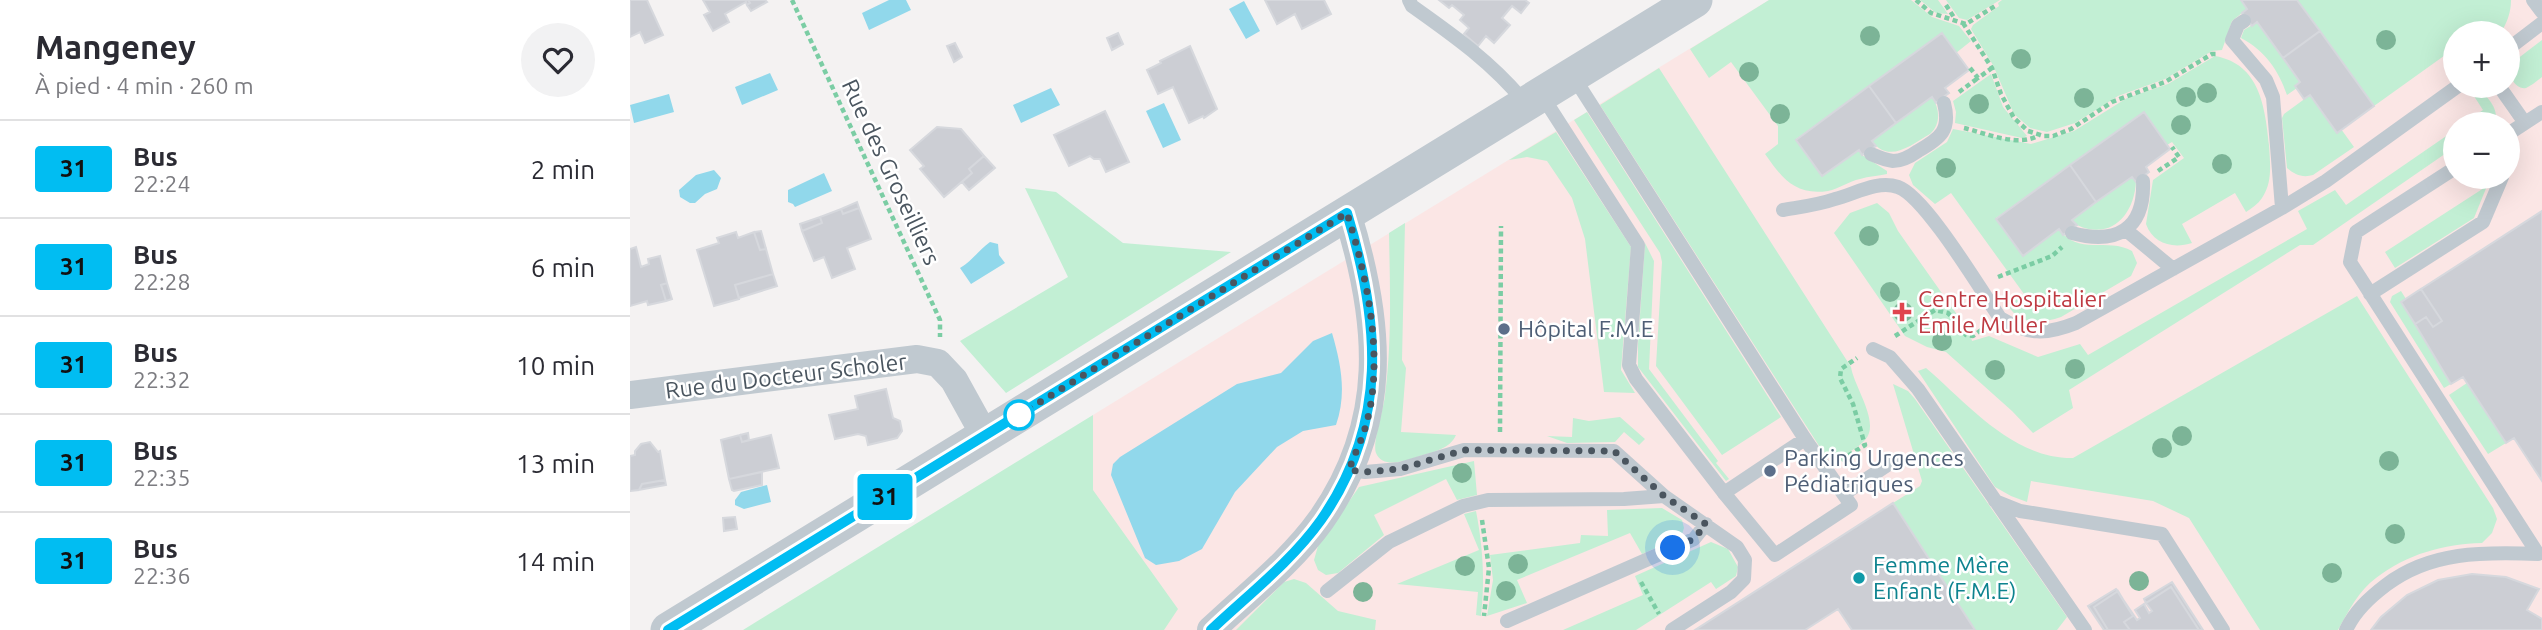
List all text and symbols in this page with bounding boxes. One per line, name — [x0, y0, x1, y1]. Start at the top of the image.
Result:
map controls — [2443, 21, 2520, 189]
button: + — [2443, 21, 2520, 98]
button: heart — [521, 23, 595, 97]
text: Mangeney — [35, 28, 196, 65]
text: À pied · 4 min · 260 m — [35, 73, 254, 98]
street label: Rue des Groseilliers — [838, 75, 945, 268]
button: − — [2443, 112, 2520, 189]
text: Bus — [133, 142, 178, 171]
text: 31 — [60, 155, 87, 182]
text: 2 min — [531, 155, 595, 184]
text: 22:24 — [133, 171, 191, 196]
text: Bus — [133, 240, 178, 269]
text: 31 — [60, 253, 87, 280]
text: 6 min — [531, 253, 595, 282]
text: 22:28 — [133, 269, 191, 294]
place label: Centre Hospitalier Émile Muller — [1918, 286, 2106, 337]
marker: Centre Hospitalier Émile Muller — [1892, 302, 1912, 322]
place label: Hôpital F.M.E — [1518, 316, 1654, 341]
marker: Hôpital F.M.E — [1496, 321, 1512, 337]
text: Bus — [133, 338, 178, 367]
street label: Rue du Docteur Scholer — [664, 348, 908, 403]
text: 31 — [60, 351, 87, 378]
text: 10 min — [516, 351, 595, 380]
text: 22:32 — [133, 367, 191, 392]
unlabelled marker — [1004, 400, 1034, 430]
text: Bus — [133, 436, 178, 465]
place label: Parking Urgences Pédiatriques — [1784, 445, 1964, 496]
text: 31 — [60, 449, 87, 476]
text: 13 min — [516, 449, 595, 478]
marker: Parking Urgences Pédiatriques — [1762, 463, 1778, 479]
text: 22:35 — [133, 465, 191, 490]
line badge: 31 — [854, 474, 916, 520]
text: 31 — [871, 483, 899, 510]
your location — [1655, 530, 1690, 565]
text: Bus — [133, 534, 178, 563]
text: 31 — [60, 547, 87, 574]
text: 14 min — [516, 547, 595, 576]
place label: Femme Mère Enfant (F.M.E) — [1873, 552, 2017, 604]
text: 22:36 — [133, 563, 191, 588]
marker: Femme Mère Enfant (F.M.E) — [1851, 570, 1867, 586]

